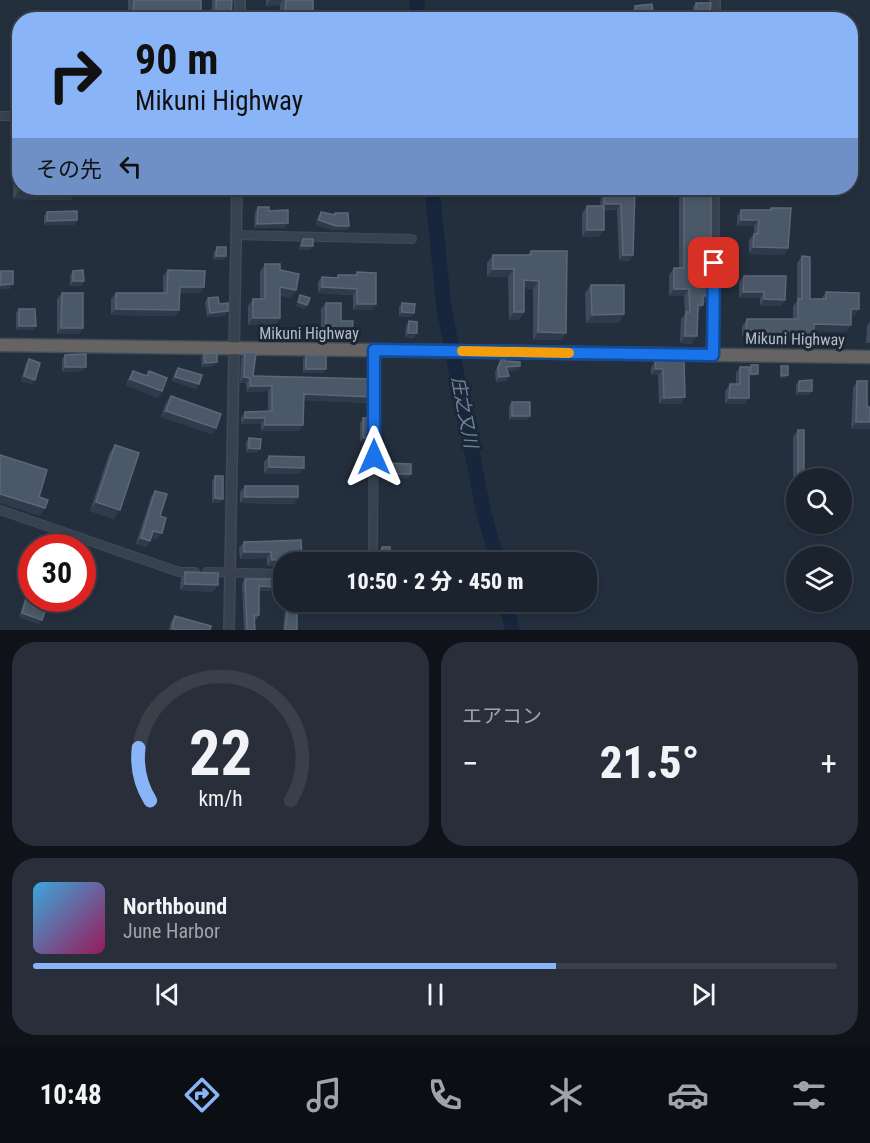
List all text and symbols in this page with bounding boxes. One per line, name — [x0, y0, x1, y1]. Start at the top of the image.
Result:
text: 90 m — [135, 35, 218, 84]
icon: right — [36, 36, 114, 114]
text: Mikuni Highway — [135, 85, 303, 117]
icon: left — [114, 150, 147, 183]
text: その先 — [36, 157, 102, 182]
pin — [688, 237, 739, 288]
icon: arrive — [697, 246, 730, 279]
street label: Mikuni Highway — [259, 324, 359, 343]
street label: Mikuni Highway — [745, 329, 845, 349]
water label: 庄之又川 — [448, 375, 483, 451]
position arrow — [342, 425, 406, 489]
map controls — [786, 468, 852, 612]
button: search — [786, 468, 852, 534]
speed limit sign: 30 — [18, 534, 96, 612]
button: layers — [786, 546, 852, 612]
text: 10:50 · 2 分 · 450 m — [346, 569, 524, 594]
text: エアコン — [462, 704, 542, 728]
text: 22 — [189, 717, 252, 790]
text: 21.5° — [600, 736, 699, 789]
text: − — [462, 744, 479, 783]
text: + — [821, 744, 837, 783]
text: km/h — [198, 786, 243, 811]
text: Northbound — [123, 894, 227, 919]
text: June Harbor — [123, 919, 220, 943]
icon: previous — [151, 978, 184, 1011]
icon: pause — [419, 978, 452, 1011]
icon: next — [687, 978, 720, 1011]
icon: directions — [181, 1074, 223, 1116]
icon: music — [303, 1074, 345, 1116]
icon: phone — [424, 1074, 466, 1116]
icon: climate — [545, 1074, 587, 1116]
icon: car — [667, 1074, 709, 1116]
icon: filters — [788, 1074, 830, 1116]
text: 10:48 — [40, 1079, 102, 1111]

